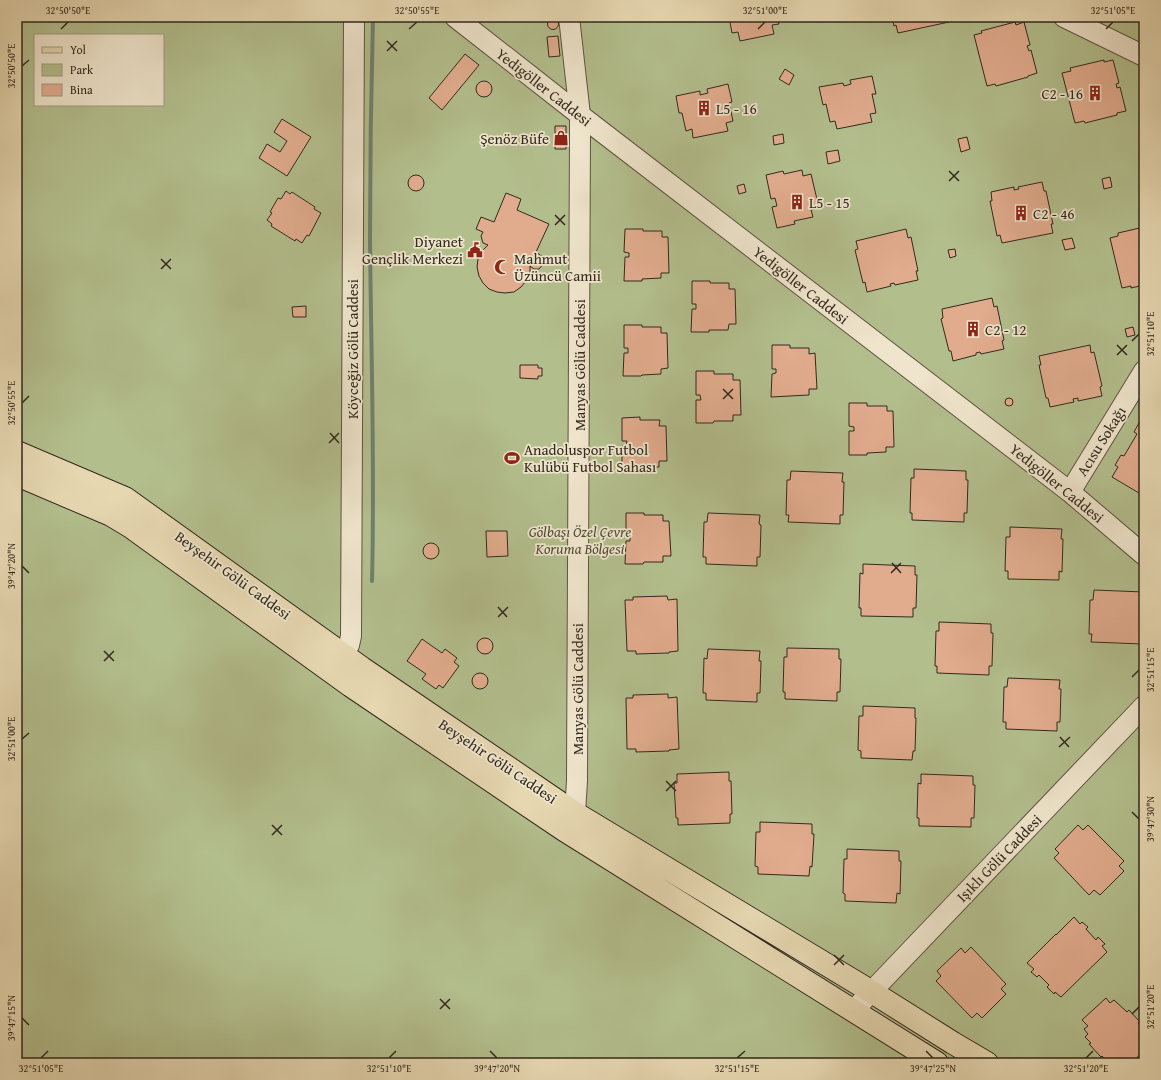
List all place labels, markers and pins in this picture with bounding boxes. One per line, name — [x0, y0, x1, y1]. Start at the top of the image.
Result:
place label: C2 - 16 — [1041, 83, 1083, 104]
building icon: C2 - 16 — [1086, 84, 1104, 102]
place label: L5 - 16 — [716, 98, 757, 119]
building icon: L5 - 16 — [695, 99, 713, 117]
place label: Şenöz Büfe — [480, 128, 549, 149]
shop icon: Şenöz Büfe — [552, 129, 570, 147]
place label: L5 - 15 — [809, 192, 850, 213]
building icon: L5 - 15 — [788, 193, 806, 211]
place label: C2 - 46 — [1033, 203, 1075, 224]
building icon: C2 - 46 — [1012, 204, 1030, 222]
place label: Diyanet Gençlik Merkezi — [362, 231, 464, 269]
public building icon: Diyanet Gençlik Merkezi — [466, 241, 484, 259]
place label: Mahmut Üzüncü Camii — [514, 248, 601, 286]
mosque icon: Mahmut Üzüncü Camii — [493, 258, 511, 276]
place label: C2 - 12 — [985, 319, 1027, 340]
building icon: C2 - 12 — [964, 320, 982, 338]
place label: Anadoluspor Futbol Kulübü Futbol Sahası — [524, 439, 656, 477]
sports icon: Anadoluspor Futbol Kulübü Futbol Sahası — [503, 449, 521, 467]

